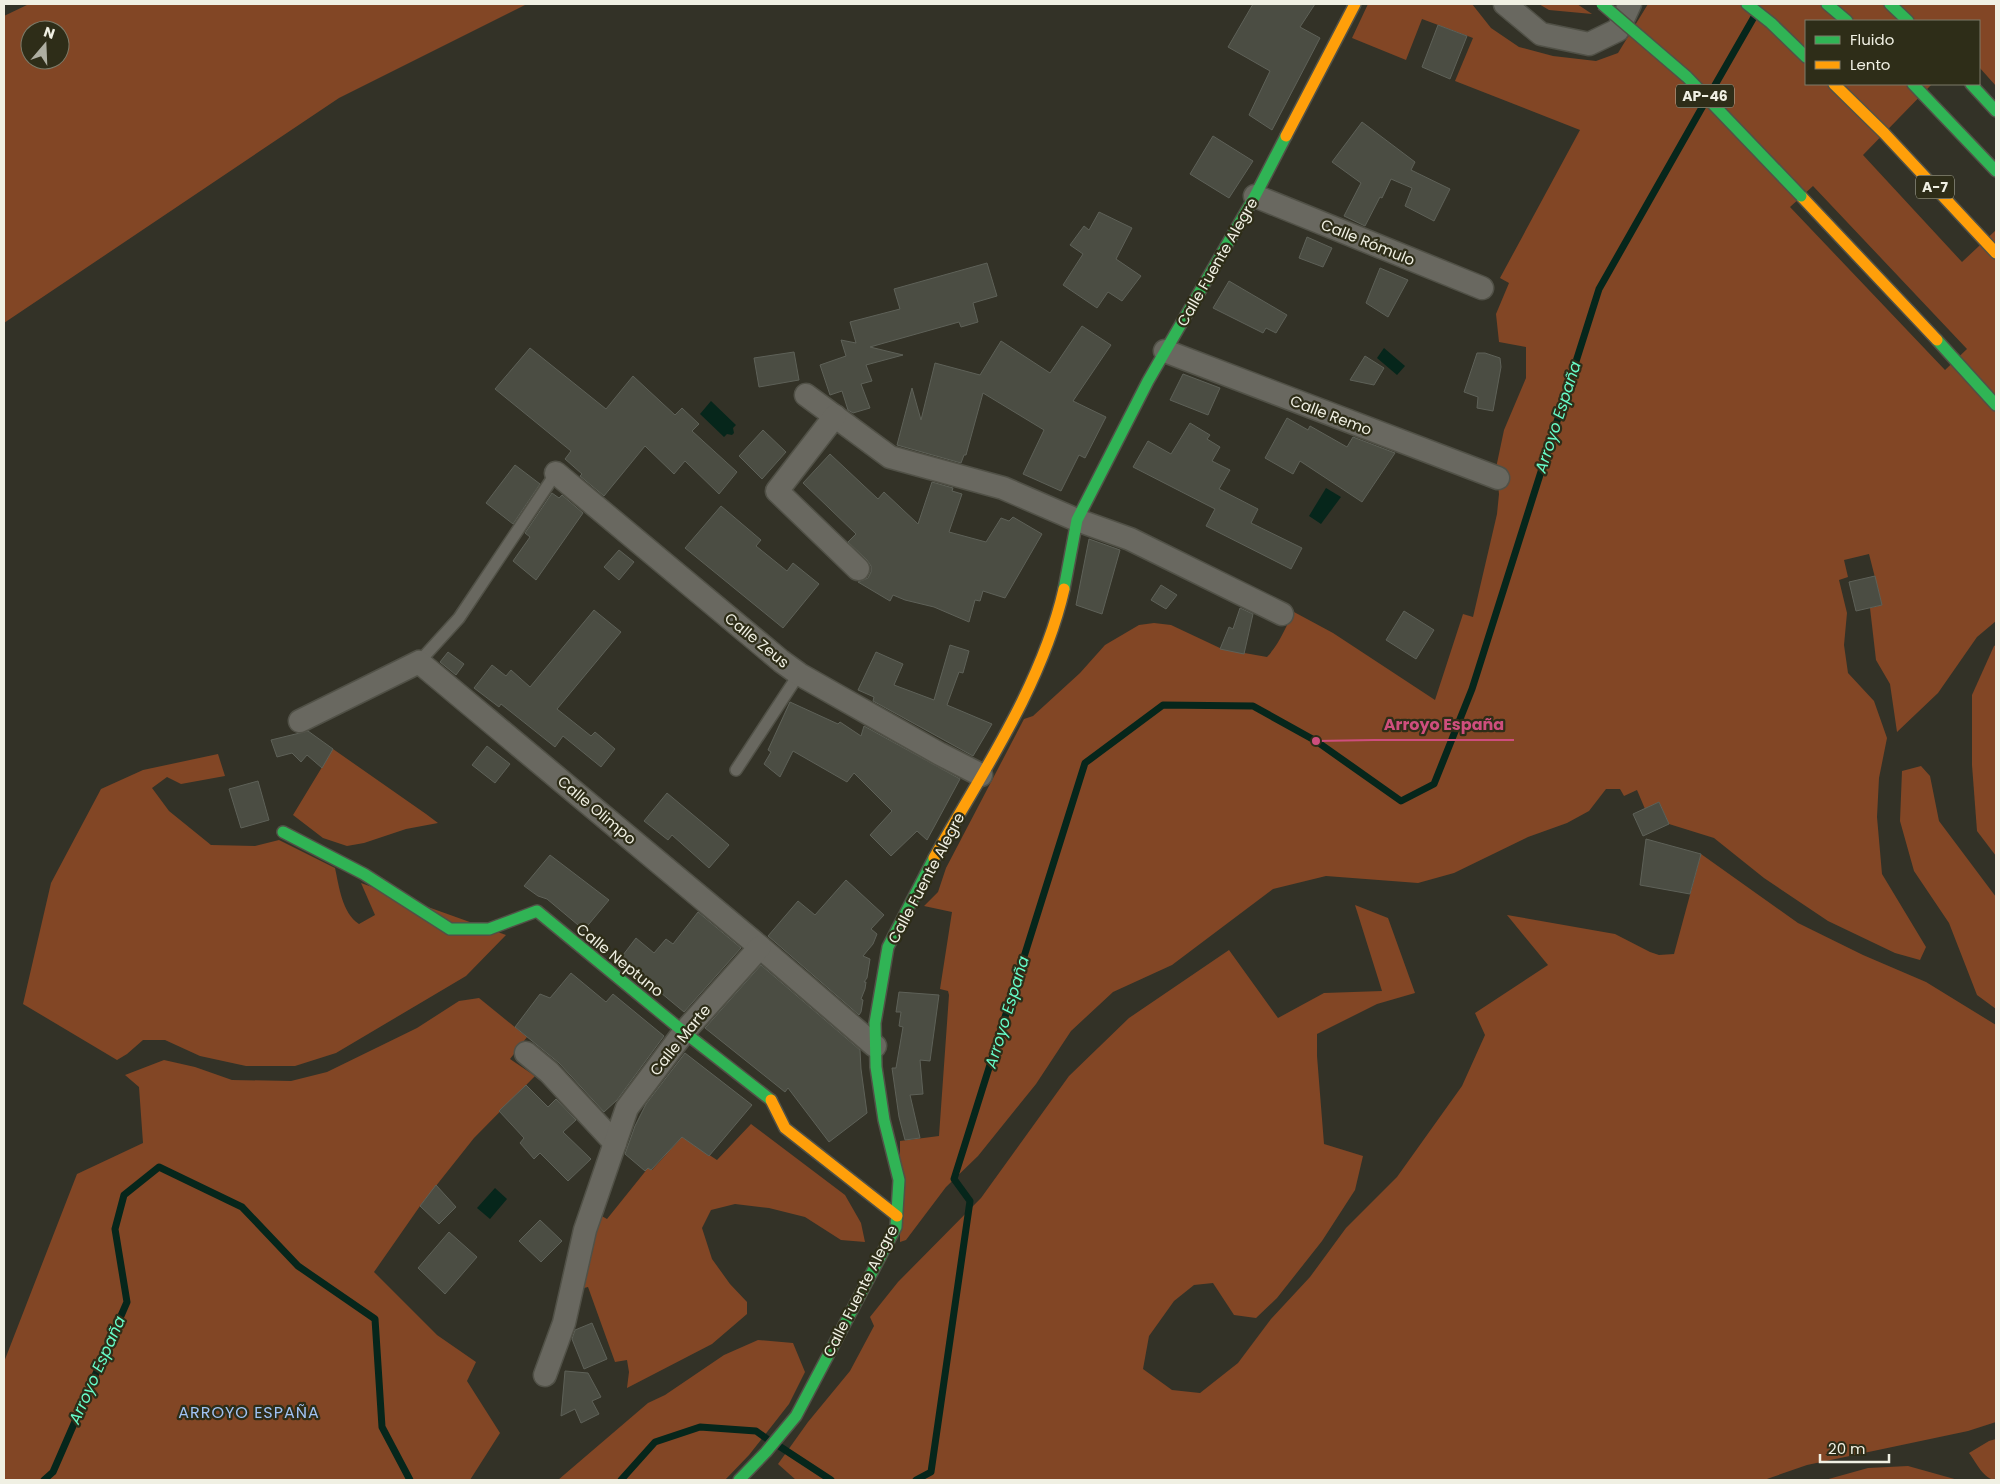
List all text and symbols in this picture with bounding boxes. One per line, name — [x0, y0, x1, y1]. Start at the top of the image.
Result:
north arrow — [20, 20, 70, 70]
legend — [1805, 20, 1980, 85]
text: N — [41, 22, 57, 44]
text: Fluido — [1850, 29, 1894, 50]
text: Lento — [1850, 54, 1890, 75]
road number: AP-46 — [1676, 84, 1734, 108]
road number: A-7 — [1916, 176, 1954, 198]
street label: Calle Fuente Alegre — [1172, 194, 1262, 330]
street label: Calle Rómulo — [1318, 214, 1418, 270]
water label: Arroyo España — [1529, 358, 1587, 477]
street label: Calle Remo — [1287, 390, 1375, 440]
street label: Calle Zeus — [720, 608, 794, 673]
callout: Arroyo España — [1374, 709, 1514, 740]
text: Arroyo España — [1384, 713, 1504, 736]
street label: Calle Olimpo — [553, 771, 641, 849]
street label: Calle Fuente Alegre — [883, 809, 969, 947]
street label: Calle Neptuno — [572, 918, 668, 1002]
water label: Arroyo España — [979, 953, 1035, 1072]
street label: Calle Marte — [645, 1000, 715, 1080]
street label: Calle Fuente Alegre — [818, 1221, 902, 1361]
water label: Arroyo España — [62, 1312, 131, 1429]
district label: ARROYO ESPAÑA — [178, 1401, 320, 1424]
scale bar — [1820, 1432, 1889, 1464]
text: 20 m — [1828, 1438, 1866, 1459]

